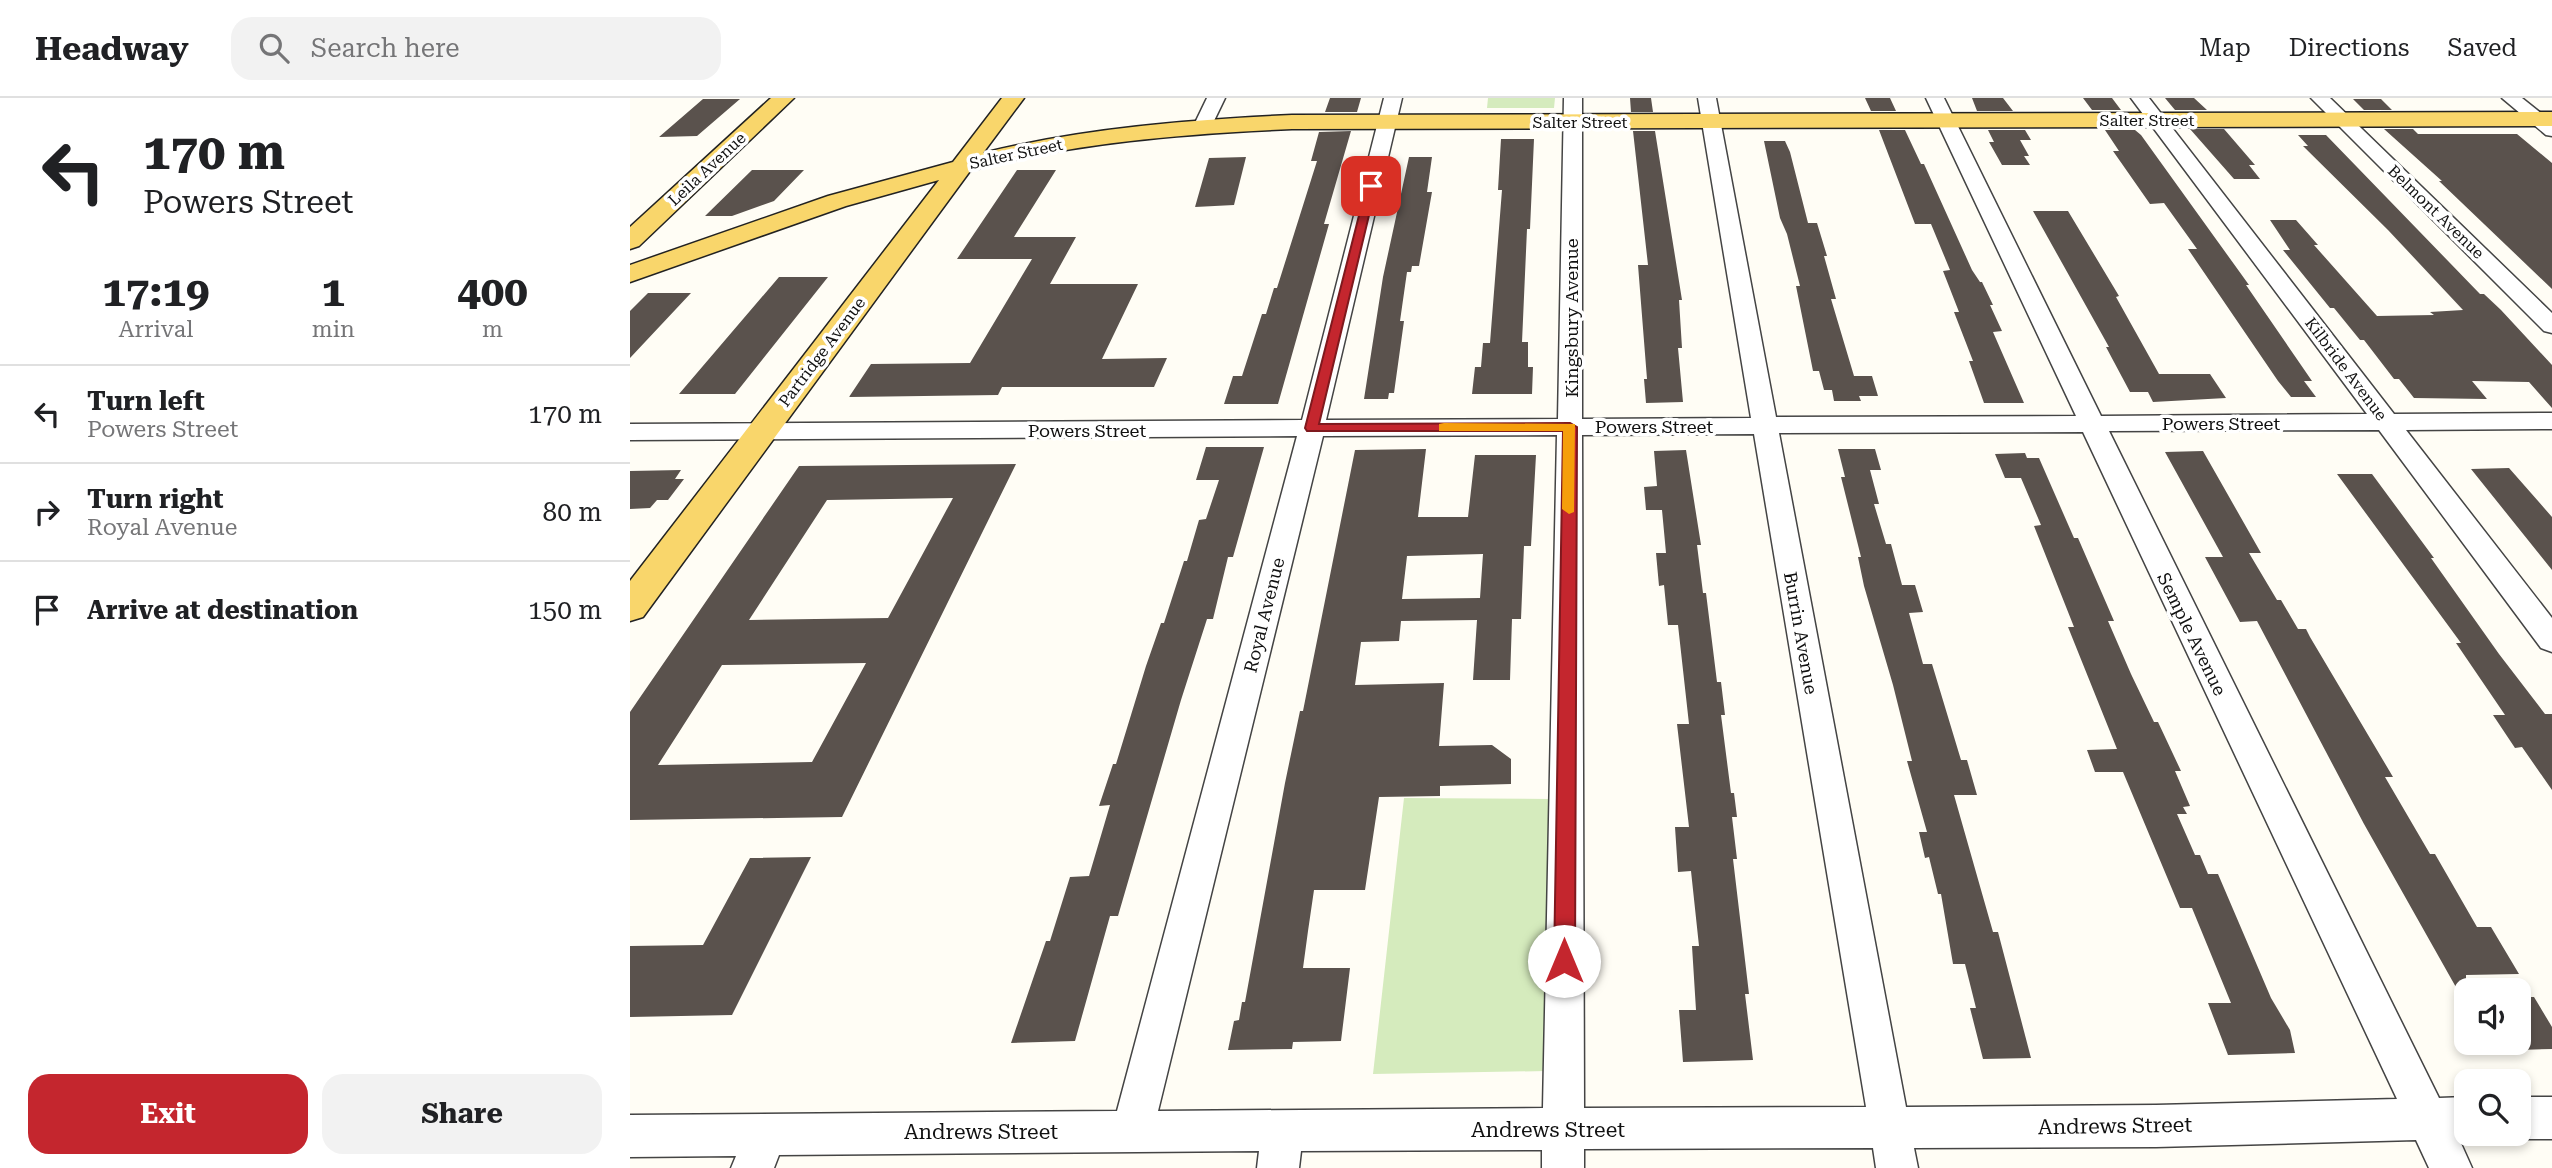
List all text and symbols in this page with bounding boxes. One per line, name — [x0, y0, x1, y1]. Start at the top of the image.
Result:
search box — [231, 17, 721, 80]
text: Headway — [35, 29, 189, 68]
icon: search — [255, 29, 293, 67]
text: Search here — [311, 33, 460, 63]
text: Map — [2199, 34, 2251, 62]
text: Directions — [2289, 34, 2409, 62]
text: Saved — [2447, 34, 2517, 62]
street label: Salter Street — [2100, 111, 2194, 130]
street label: Salter Street — [1533, 113, 1627, 132]
text: 170 m — [143, 124, 285, 181]
icon: left — [28, 126, 119, 217]
street label: Leila Avenue — [664, 128, 750, 210]
street label: Salter Street — [968, 135, 1064, 173]
pin — [1341, 156, 1401, 216]
street label: Belmont Avenue — [2384, 161, 2488, 263]
icon: arrive — [1352, 167, 1390, 205]
text: Powers Street — [143, 183, 354, 221]
street label: Kingsbury Avenue — [1561, 238, 1582, 398]
text: 17:19 — [102, 267, 209, 316]
text: 1 — [322, 267, 345, 316]
text: 400 — [457, 267, 528, 316]
street label: Partridge Avenue — [775, 293, 869, 410]
street label: Kilbride Avenue — [2301, 314, 2391, 424]
text: Arrival — [118, 316, 193, 343]
text: min — [312, 316, 355, 343]
text: m — [482, 316, 503, 343]
text: Turn left — [87, 386, 205, 416]
icon: left — [28, 395, 66, 433]
text: 170 m — [528, 399, 602, 429]
street label: Powers Street — [2162, 413, 2280, 434]
text: Powers Street — [87, 416, 238, 443]
street label: Powers Street — [1595, 416, 1713, 437]
street label: Powers Street — [1028, 420, 1146, 441]
text: Turn right — [87, 484, 223, 514]
icon: right — [28, 493, 66, 531]
text: 80 m — [543, 497, 602, 527]
text: Royal Avenue — [87, 514, 237, 541]
street label: Royal Avenue — [1240, 555, 1288, 675]
street label: Semple Avenue — [2153, 569, 2231, 699]
street label: Burrin Avenue — [1780, 570, 1822, 696]
icon: arrive — [28, 591, 66, 629]
text: Arrive at destination — [87, 595, 358, 625]
text: 150 m — [528, 595, 602, 625]
position arrow — [1527, 924, 1601, 998]
map controls — [2454, 978, 2531, 1146]
button: sound — [2454, 978, 2531, 1055]
button: search — [2454, 1069, 2531, 1146]
button: Exit — [28, 1074, 308, 1154]
button: Share — [322, 1074, 602, 1154]
street label: Andrews Street — [2038, 1113, 2192, 1139]
street label: Andrews Street — [1471, 1118, 1625, 1142]
street label: Andrews Street — [904, 1120, 1058, 1144]

